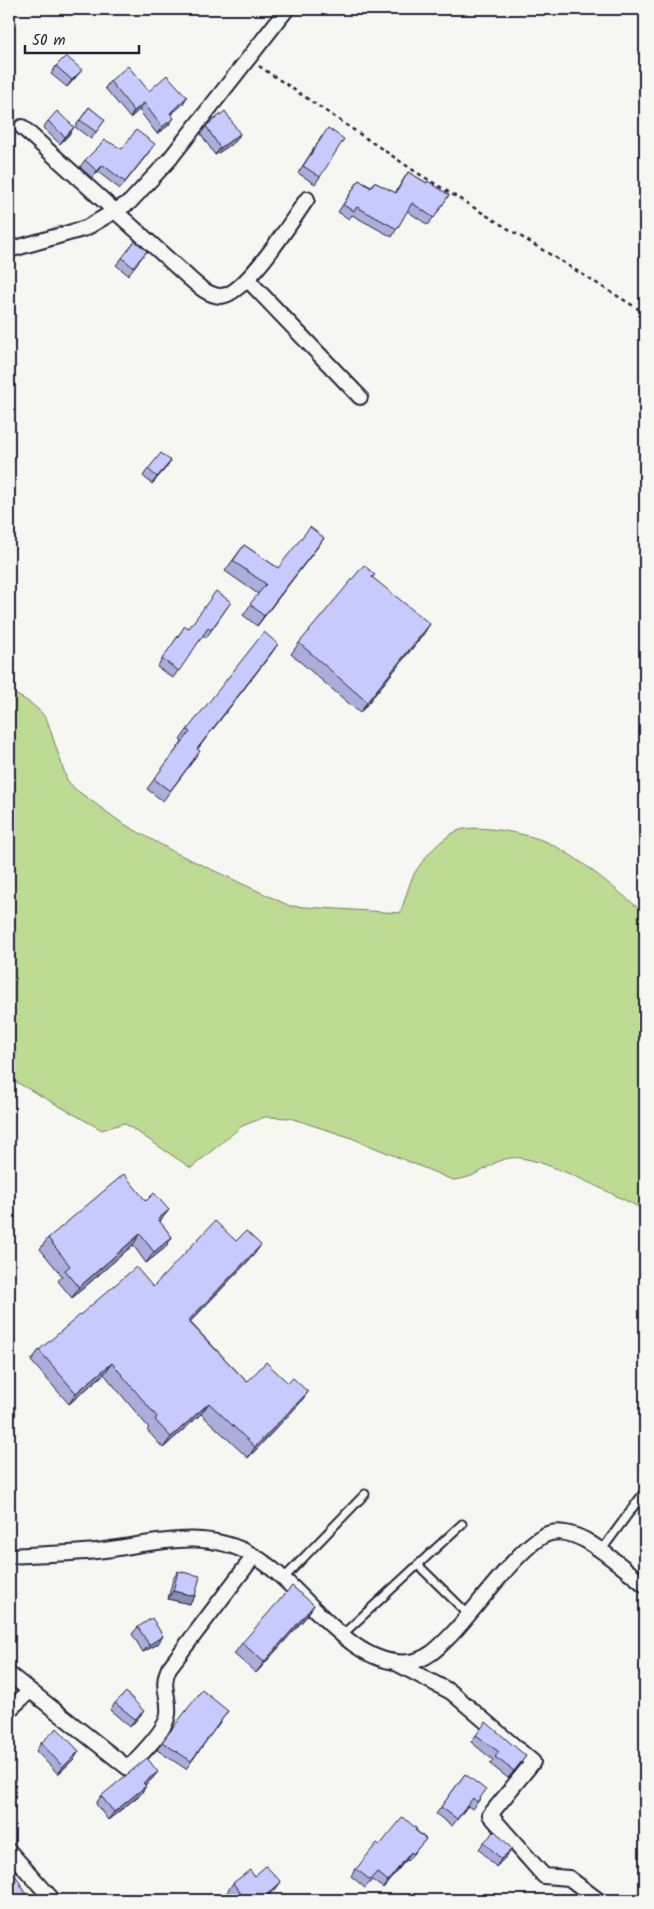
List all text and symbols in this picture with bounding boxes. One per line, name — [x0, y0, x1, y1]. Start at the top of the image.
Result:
scale bar — [25, 22, 139, 54]
text: 50 m — [32, 29, 66, 53]

